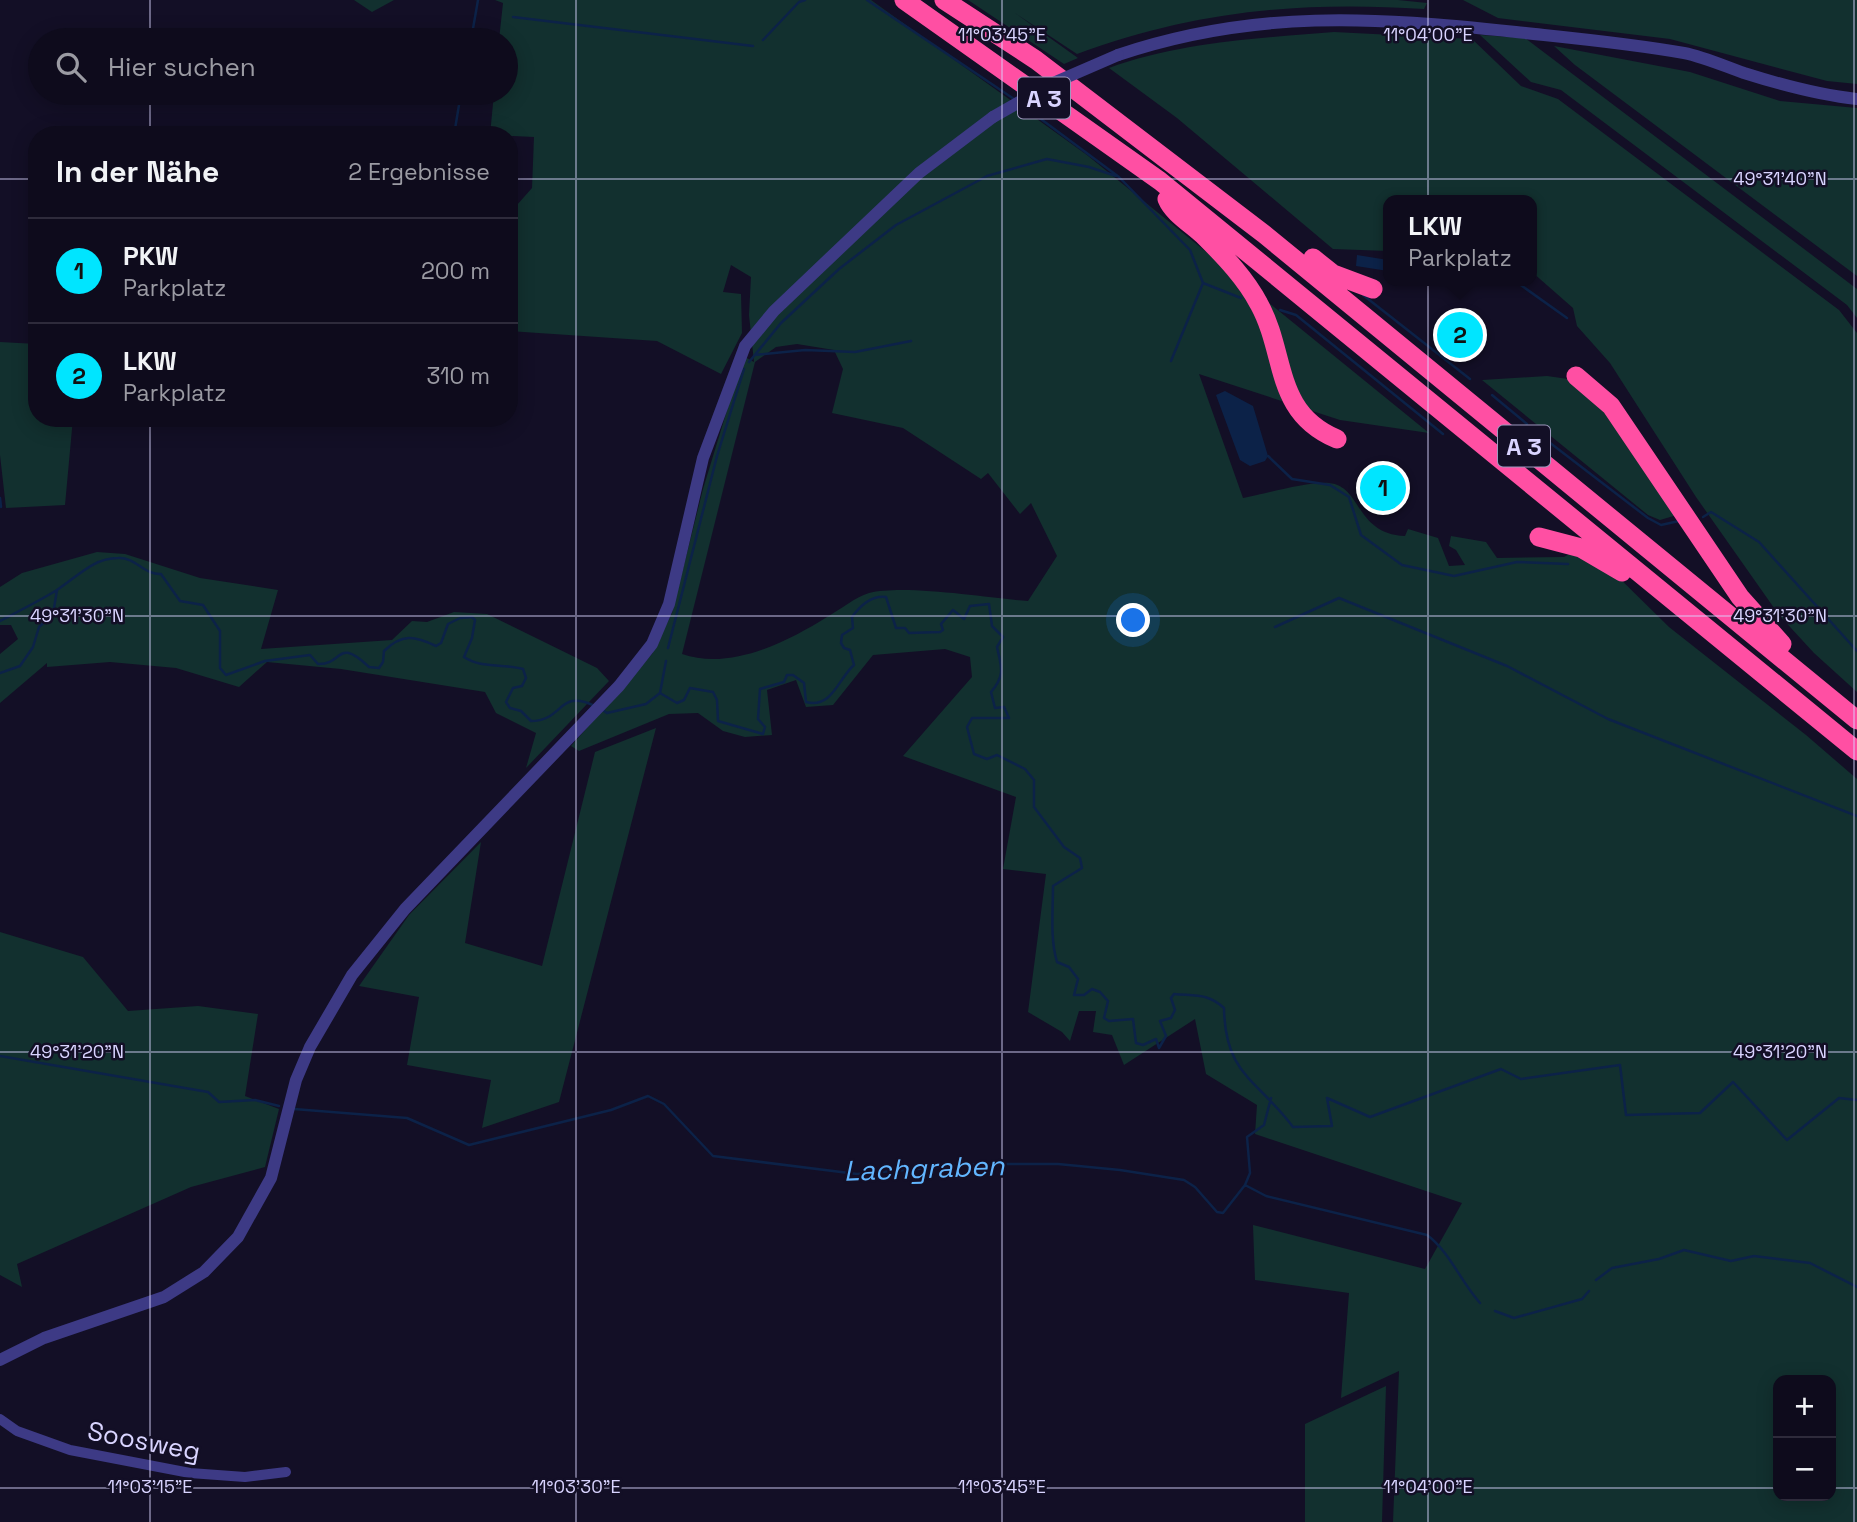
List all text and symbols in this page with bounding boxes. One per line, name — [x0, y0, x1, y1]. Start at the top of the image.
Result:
text: 11°03'45"E — [958, 23, 1046, 46]
text: 11°04'00"E — [1383, 23, 1473, 46]
search box — [28, 28, 518, 105]
icon: search — [52, 48, 90, 86]
text: Hier suchen — [108, 50, 256, 84]
road number: A 3 — [1018, 78, 1070, 118]
text: In der Nähe — [56, 152, 219, 191]
text: 2 Ergebnisse — [348, 157, 490, 187]
text: 49°31'40"N — [1733, 167, 1827, 190]
popup — [1383, 195, 1537, 286]
text: LKW — [1408, 209, 1462, 243]
text: PKW — [123, 239, 178, 273]
text: Parkplatz — [1408, 243, 1512, 273]
text: 1 — [74, 256, 84, 286]
text: 200 m — [421, 256, 490, 286]
text: Parkplatz — [123, 273, 226, 303]
pin: 2 — [1437, 309, 1483, 361]
text: LKW — [123, 344, 177, 378]
text: 2 — [72, 361, 86, 391]
text: 310 m — [426, 361, 490, 391]
text: Parkplatz — [123, 378, 226, 408]
road number: A 3 — [1498, 426, 1550, 466]
pin: 1 — [1360, 462, 1406, 514]
your location — [1116, 603, 1150, 637]
text: 49°31'30"N — [30, 604, 124, 627]
text: 49°31'30"N — [1733, 604, 1827, 627]
text: 49°31'20"N — [30, 1040, 124, 1063]
text: 49°31'20"N — [1733, 1040, 1827, 1063]
water label: Lachgraben — [843, 1147, 1006, 1189]
map controls — [1773, 1375, 1836, 1501]
button: + — [1773, 1375, 1836, 1438]
street label: Soosweg — [85, 1413, 203, 1469]
button: − — [1773, 1438, 1836, 1501]
text: 11°03'15"E — [108, 1475, 192, 1498]
text: 11°03'30"E — [531, 1475, 621, 1498]
text: 11°03'45"E — [958, 1475, 1046, 1498]
text: 11°04'00"E — [1383, 1475, 1473, 1498]

